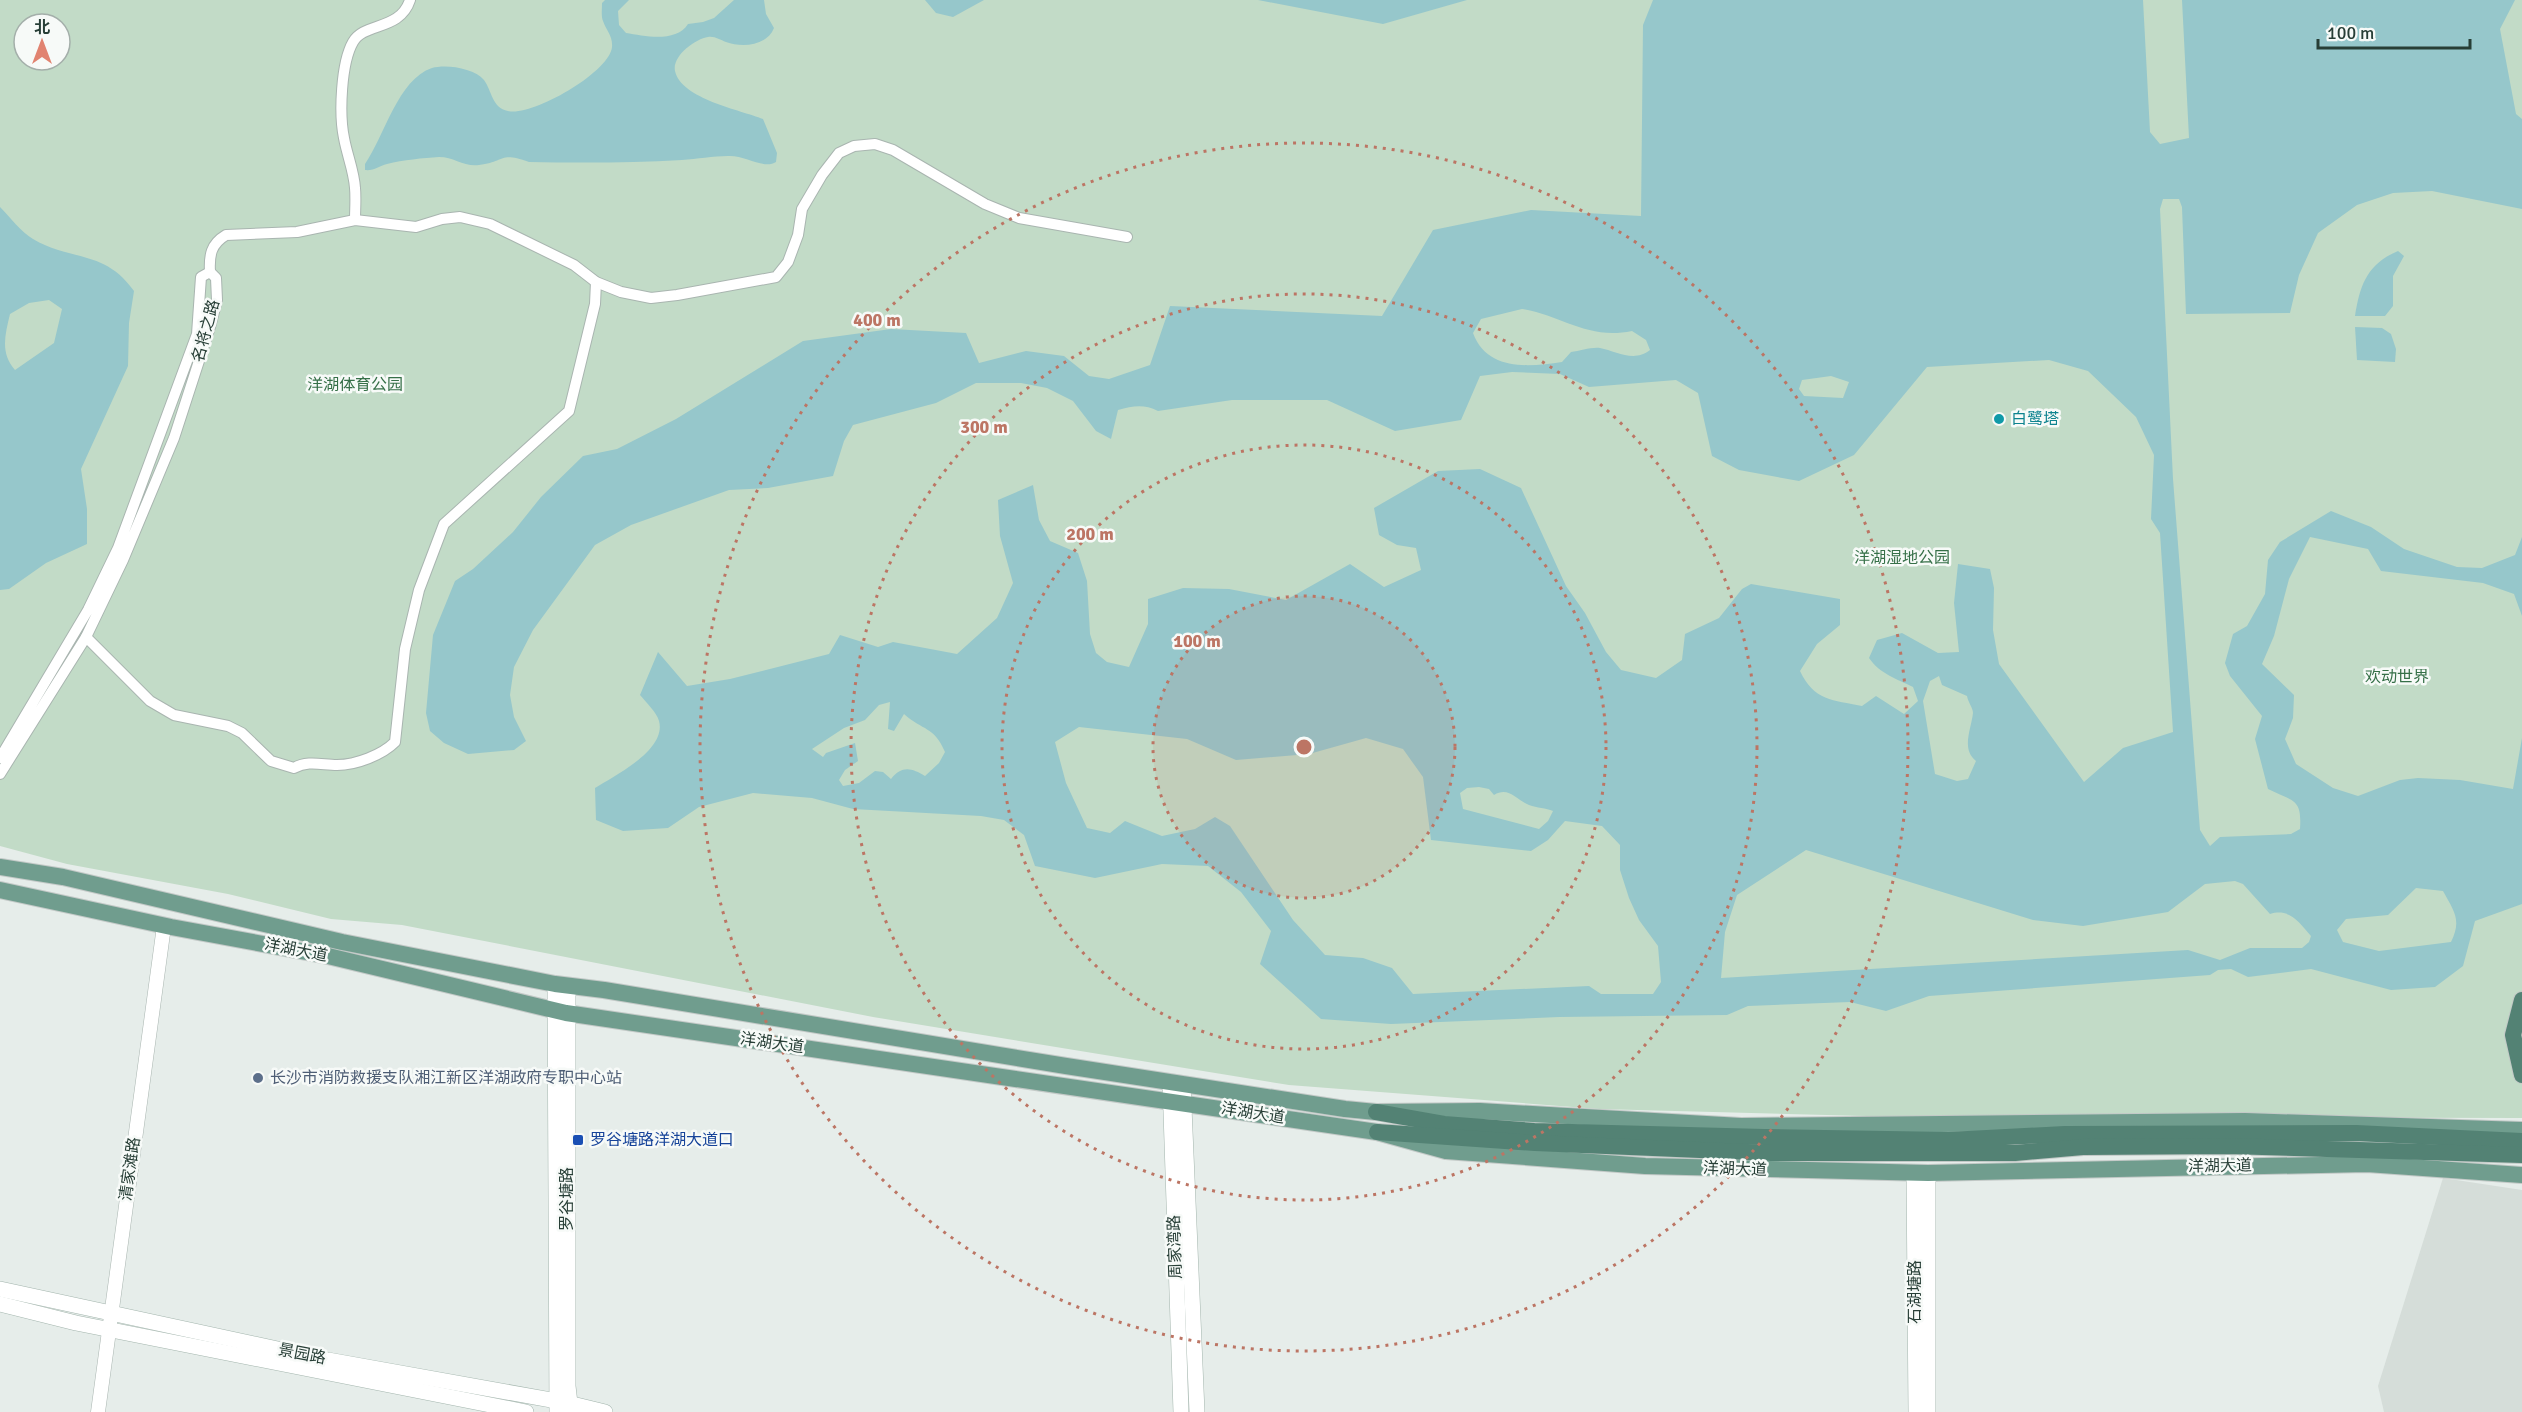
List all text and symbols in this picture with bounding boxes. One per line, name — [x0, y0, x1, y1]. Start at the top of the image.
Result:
north arrow — [12, 12, 72, 72]
scale bar — [2318, 12, 2470, 50]
text: 北 — [34, 18, 50, 38]
text: 100 m — [2327, 22, 2374, 44]
street label: 名将之路 — [188, 297, 224, 365]
text: 400 m — [853, 309, 901, 331]
park label: 洋湖体育公园 — [307, 375, 403, 395]
place label: 白鹭塔 — [2011, 409, 2059, 429]
marker: 白鹭塔 — [1992, 412, 2006, 426]
text: 300 m — [960, 416, 1008, 438]
text: 200 m — [1066, 523, 1114, 545]
park label: 洋湖湿地公园 — [1854, 548, 1950, 568]
text: 100 m — [1173, 630, 1221, 652]
park label: 欢动世界 — [2365, 667, 2429, 687]
centre of rings — [1294, 737, 1314, 757]
street label: 洋湖大道 — [263, 934, 329, 966]
street label: 洋湖大道 — [739, 1029, 805, 1057]
place label: 长沙市消防救援支队湘江新区洋湖政府专职中心站 — [270, 1068, 622, 1088]
marker: 长沙市消防救援支队湘江新区洋湖政府专职中心站 — [251, 1071, 265, 1085]
street label: 洋湖大道 — [1220, 1098, 1286, 1128]
place label: 罗谷塘路洋湖大道口 — [590, 1130, 734, 1150]
marker: 罗谷塘路洋湖大道口 — [571, 1133, 585, 1147]
street label: 清家滩路 — [116, 1136, 144, 1202]
street label: 洋湖大道 — [2188, 1155, 2252, 1177]
street label: 洋湖大道 — [1703, 1158, 1767, 1180]
street label: 罗谷塘路 — [557, 1167, 577, 1231]
street label: 周家湾路 — [1164, 1215, 1186, 1279]
street label: 石湖塘路 — [1905, 1260, 1925, 1324]
street label: 景园路 — [277, 1340, 327, 1368]

